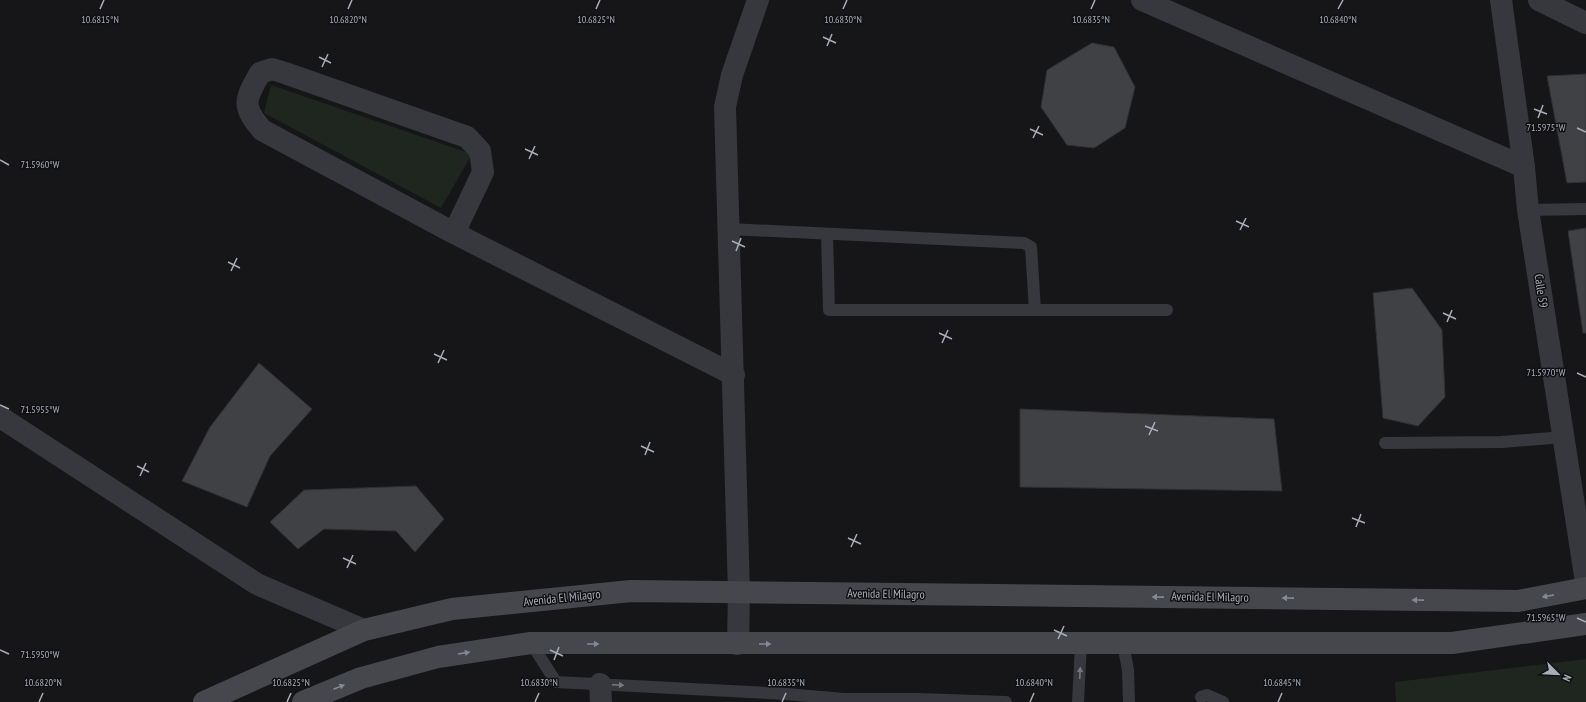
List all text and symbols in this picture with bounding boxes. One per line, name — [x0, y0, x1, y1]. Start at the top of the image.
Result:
text: 10.6815°N — [81, 13, 119, 26]
text: 10.6820°N — [329, 13, 367, 26]
text: 10.6825°N — [577, 13, 615, 26]
text: 10.6830°N — [824, 13, 862, 26]
text: 10.6835°N — [1072, 13, 1110, 26]
text: 10.6840°N — [1319, 13, 1357, 26]
text: 71.5975°W — [1527, 121, 1566, 134]
text: 71.5960°W — [21, 158, 60, 171]
street label: Calle 59 — [1531, 273, 1552, 309]
text: 71.5970°W — [1527, 366, 1566, 379]
text: 71.5955°W — [21, 403, 60, 416]
street label: Avenida El Milagro — [847, 585, 925, 602]
street label: Avenida El Milagro — [523, 586, 601, 609]
street label: Avenida El Milagro — [1171, 588, 1249, 605]
one-way arrow — [1542, 593, 1554, 599]
one-way arrow — [1151, 594, 1164, 600]
one-way arrow — [1281, 595, 1294, 601]
one-way arrow — [1411, 597, 1424, 603]
text: 71.5965°W — [1527, 611, 1566, 624]
one-way arrow — [587, 640, 599, 647]
one-way arrow — [759, 641, 772, 647]
text: 71.5950°W — [21, 648, 60, 661]
one-way arrow — [458, 650, 470, 656]
north arrow — [1538, 654, 1578, 694]
one-way arrow — [1077, 666, 1083, 679]
text: N — [1560, 673, 1575, 684]
text: 10.6820°N — [24, 676, 62, 689]
text: 10.6825°N — [272, 676, 310, 689]
text: 10.6830°N — [520, 676, 558, 689]
text: 10.6835°N — [767, 676, 805, 689]
text: 10.6840°N — [1015, 676, 1053, 689]
text: 10.6845°N — [1263, 676, 1301, 689]
one-way arrow — [612, 682, 624, 689]
one-way arrow — [333, 684, 344, 690]

